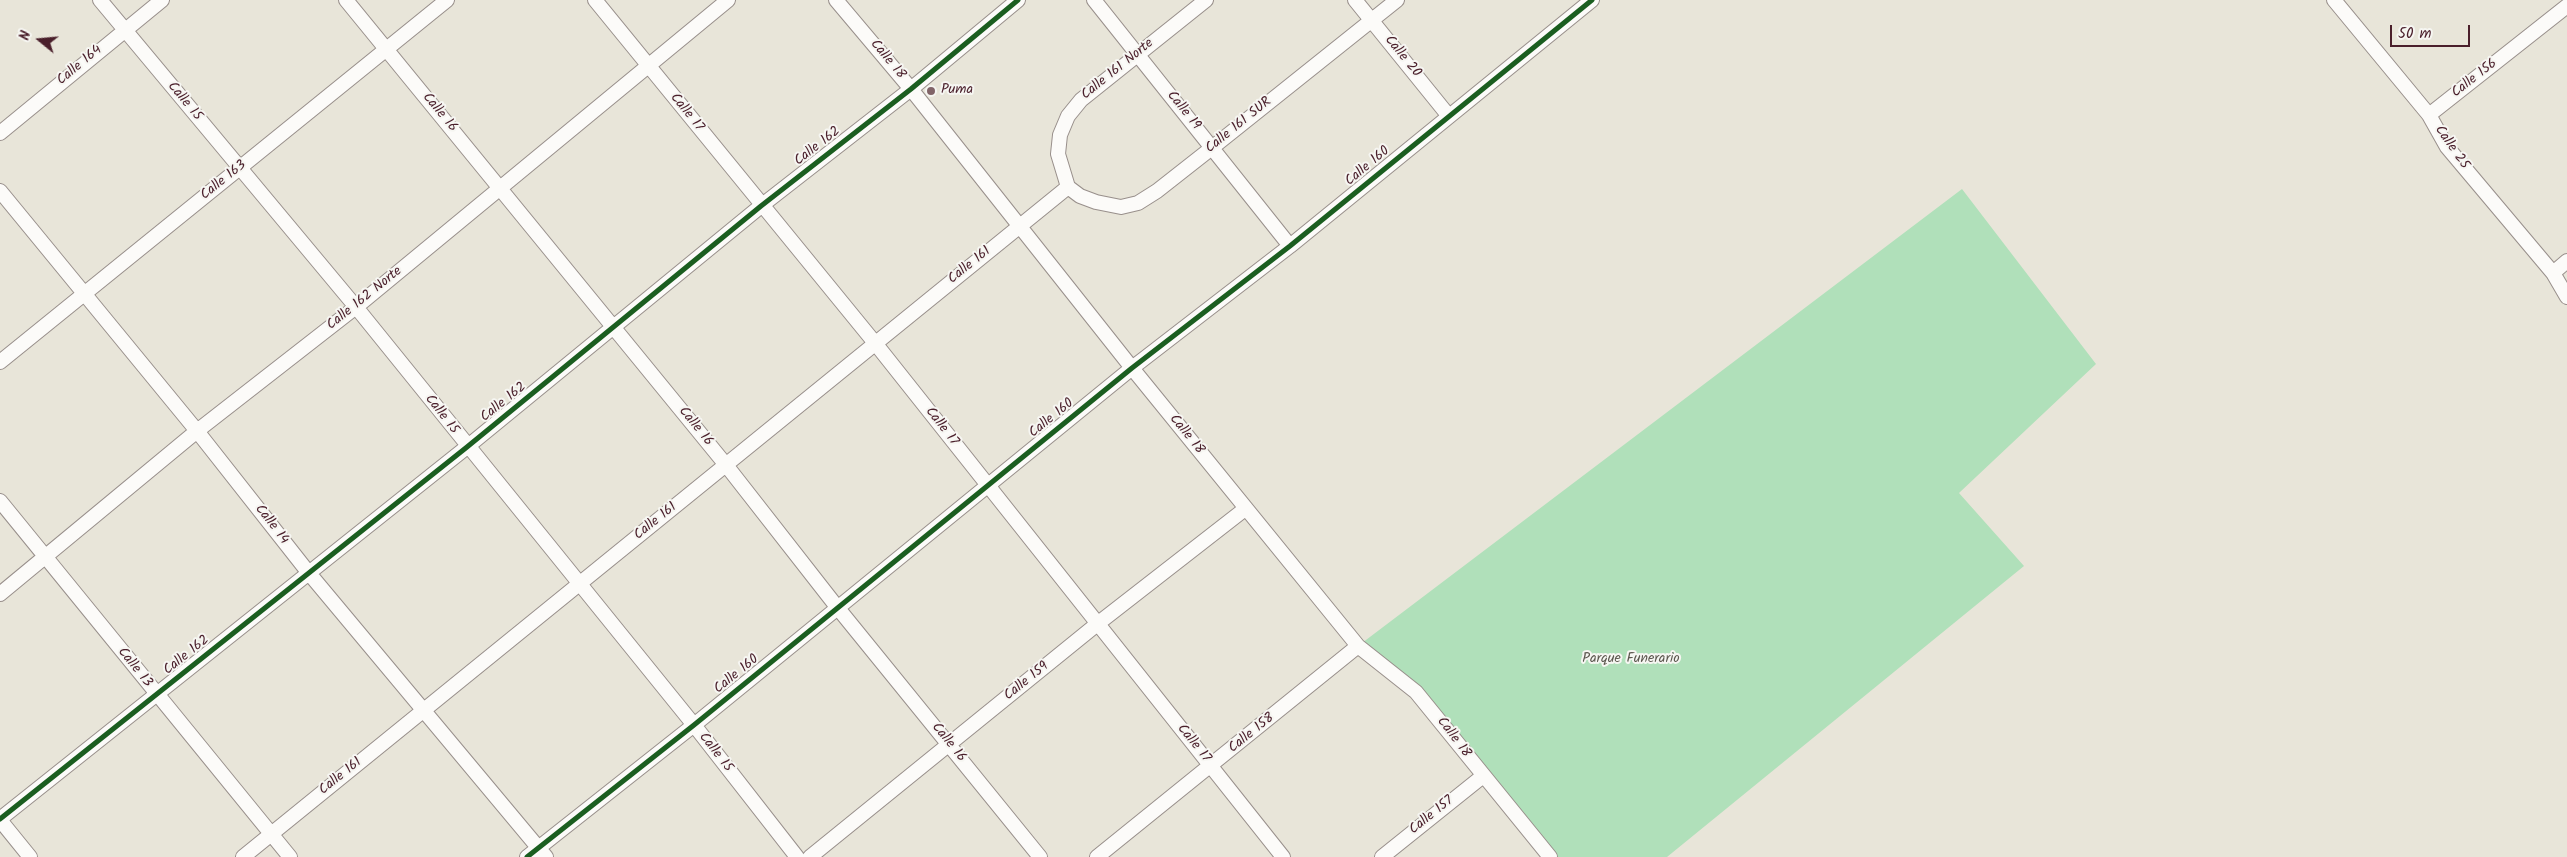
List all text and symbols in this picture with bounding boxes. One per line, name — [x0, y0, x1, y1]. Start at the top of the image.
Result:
north arrow — [15, 15, 65, 65]
scale bar — [2392, 15, 2472, 47]
text: 50 m — [2398, 22, 2432, 46]
text: N — [14, 28, 37, 43]
street label: Calle 20 — [1380, 33, 1424, 81]
street label: Calle 161 Norte — [1078, 36, 1158, 104]
street label: Calle 18 — [866, 37, 908, 83]
street label: Calle 164 — [54, 42, 106, 90]
street label: Calle 156 — [2449, 56, 2501, 102]
street label: Calle 15 — [163, 79, 205, 125]
place label: Puma — [941, 83, 973, 99]
marker: Puma — [925, 85, 937, 97]
street label: Calle 19 — [1162, 88, 1204, 134]
street label: Calle 16 — [418, 90, 460, 136]
street label: Calle 17 — [665, 90, 707, 136]
street label: Calle 161 SUR — [1203, 94, 1275, 158]
street label: Calle 25 — [2430, 123, 2472, 173]
street label: Calle 162 — [792, 124, 844, 170]
street label: Calle 160 — [1342, 144, 1394, 190]
street label: Calle 163 — [198, 158, 250, 204]
street label: Calle 161 — [945, 244, 995, 288]
street label: Calle 162 Norte — [324, 264, 406, 334]
street label: Calle 162 — [478, 379, 530, 427]
street label: Calle 15 — [420, 392, 462, 438]
street label: Calle 160 — [1026, 396, 1078, 442]
street label: Calle 16 — [674, 404, 716, 450]
street label: Calle 17 — [921, 404, 961, 450]
street label: Calle 18 — [1165, 412, 1207, 458]
street label: Calle 161 — [631, 500, 681, 544]
street label: Calle 14 — [250, 502, 292, 548]
street label: Calle 162 — [161, 632, 213, 680]
street label: Calle 13 — [113, 645, 155, 691]
street label: Calle 160 — [711, 652, 763, 698]
park label: Parque Funerario — [1582, 652, 1680, 668]
street label: Calle 159 — [1001, 659, 1053, 705]
street label: Calle 158 — [1226, 710, 1278, 758]
street label: Calle 18 — [1432, 714, 1474, 762]
street label: Calle 16 — [927, 720, 969, 766]
street label: Calle 17 — [1172, 721, 1214, 767]
street label: Calle 15 — [694, 730, 736, 776]
street label: Calle 161 — [316, 755, 366, 799]
street label: Calle 157 — [1406, 793, 1458, 839]

